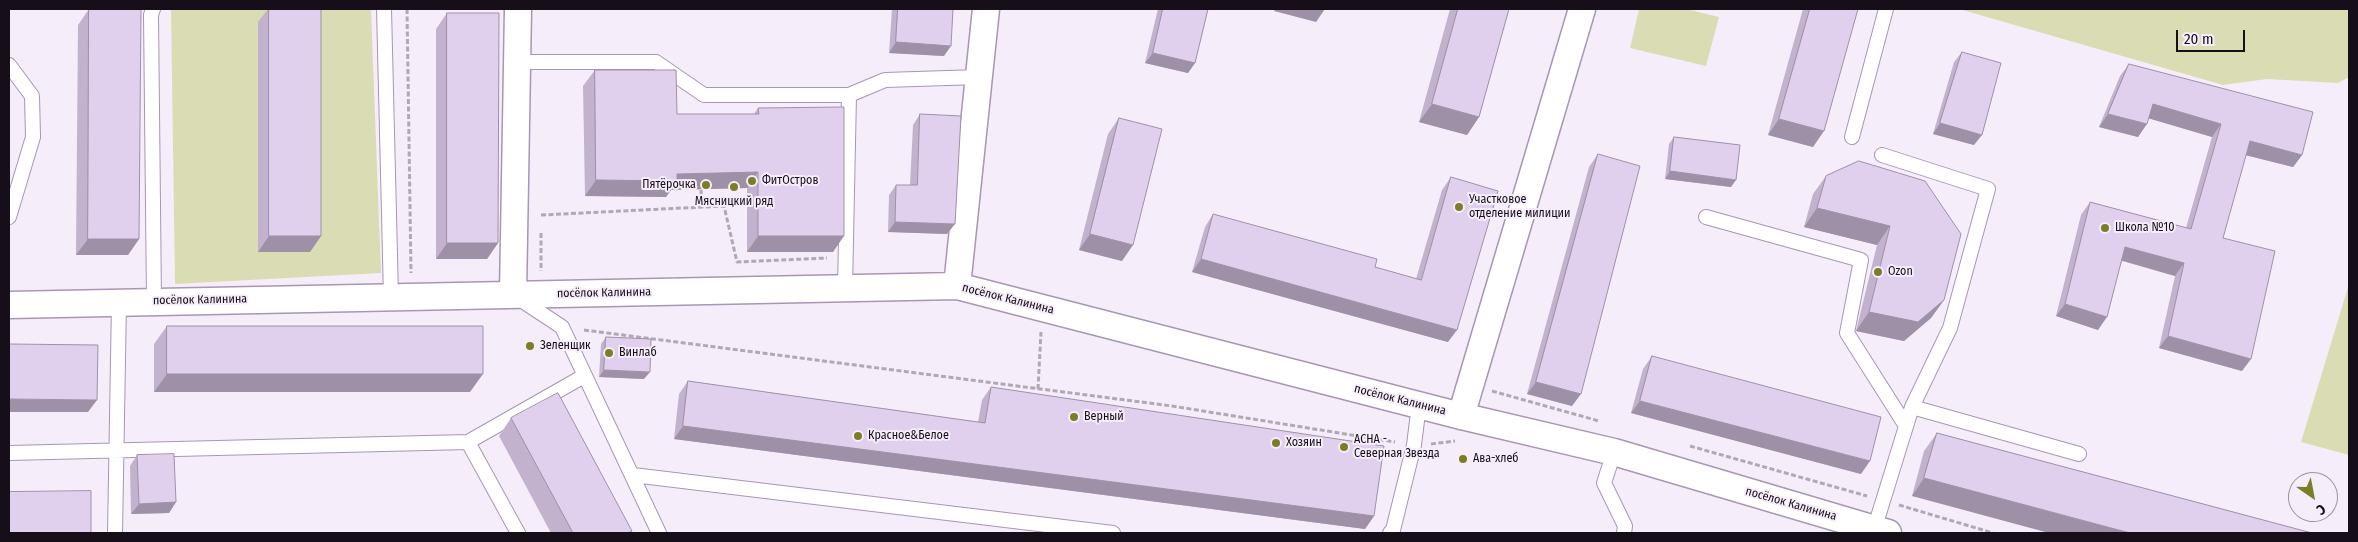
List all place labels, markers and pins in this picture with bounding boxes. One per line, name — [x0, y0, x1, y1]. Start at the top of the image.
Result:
place label: ФитОстров — [762, 174, 818, 188]
marker: ФитОстров — [746, 175, 758, 187]
place label: Пятёрочка — [642, 178, 696, 192]
marker: Пятёрочка — [700, 179, 712, 191]
marker: Мясницкий ряд — [728, 181, 740, 193]
place label: Участковое отделение милиции — [1469, 193, 1570, 221]
place label: Мясницкий ряд — [695, 195, 773, 209]
marker: Участковое отделение милиции — [1453, 201, 1465, 213]
place label: Школа №10 — [2115, 221, 2174, 235]
marker: Школа №10 — [2099, 222, 2111, 234]
place label: Ozon — [1888, 265, 1913, 279]
marker: Ozon — [1872, 266, 1884, 278]
place label: Зеленщик — [540, 339, 591, 353]
marker: Зеленщик — [524, 340, 536, 352]
place label: Винлаб — [619, 346, 657, 360]
marker: Винлаб — [603, 347, 615, 359]
place label: Верный — [1084, 410, 1124, 424]
marker: Верный — [1068, 411, 1080, 423]
place label: Красное&Белое — [868, 429, 949, 443]
marker: Красное&Белое — [852, 430, 864, 442]
place label: АСНА - Северная Звезда — [1354, 433, 1440, 461]
place label: Хозяин — [1286, 436, 1322, 450]
marker: Хозяин — [1270, 437, 1282, 449]
marker: АСНА - Северная Звезда — [1338, 441, 1350, 453]
place label: Ава-хлеб — [1473, 452, 1519, 466]
marker: Ава-хлеб — [1457, 453, 1469, 465]

